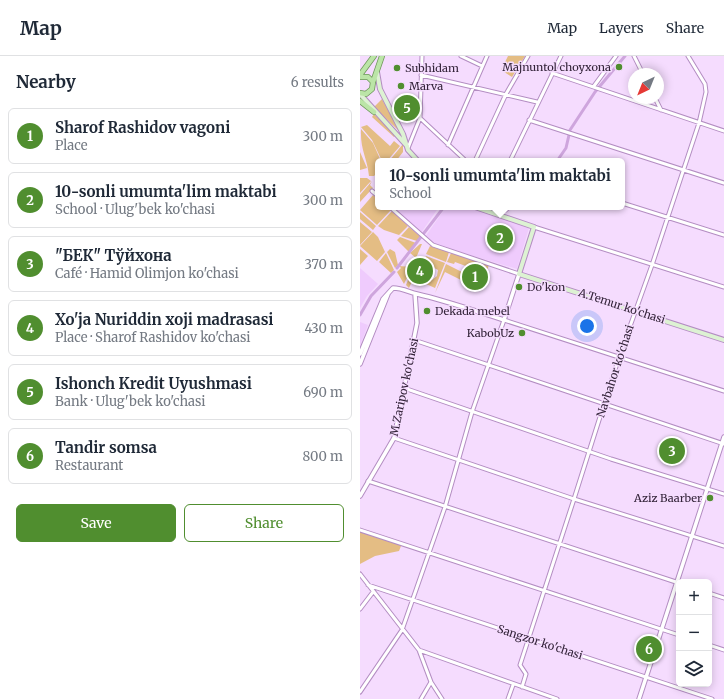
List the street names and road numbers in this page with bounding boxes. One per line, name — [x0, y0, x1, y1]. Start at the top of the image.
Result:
street label: A.Temur ko'chasi — [576, 285, 667, 327]
street label: Navbahor ko'chasi — [593, 322, 637, 419]
street label: M.Zaripov ko'chasi — [387, 336, 421, 437]
street label: Sangzor ko'chasi — [496, 622, 585, 663]

